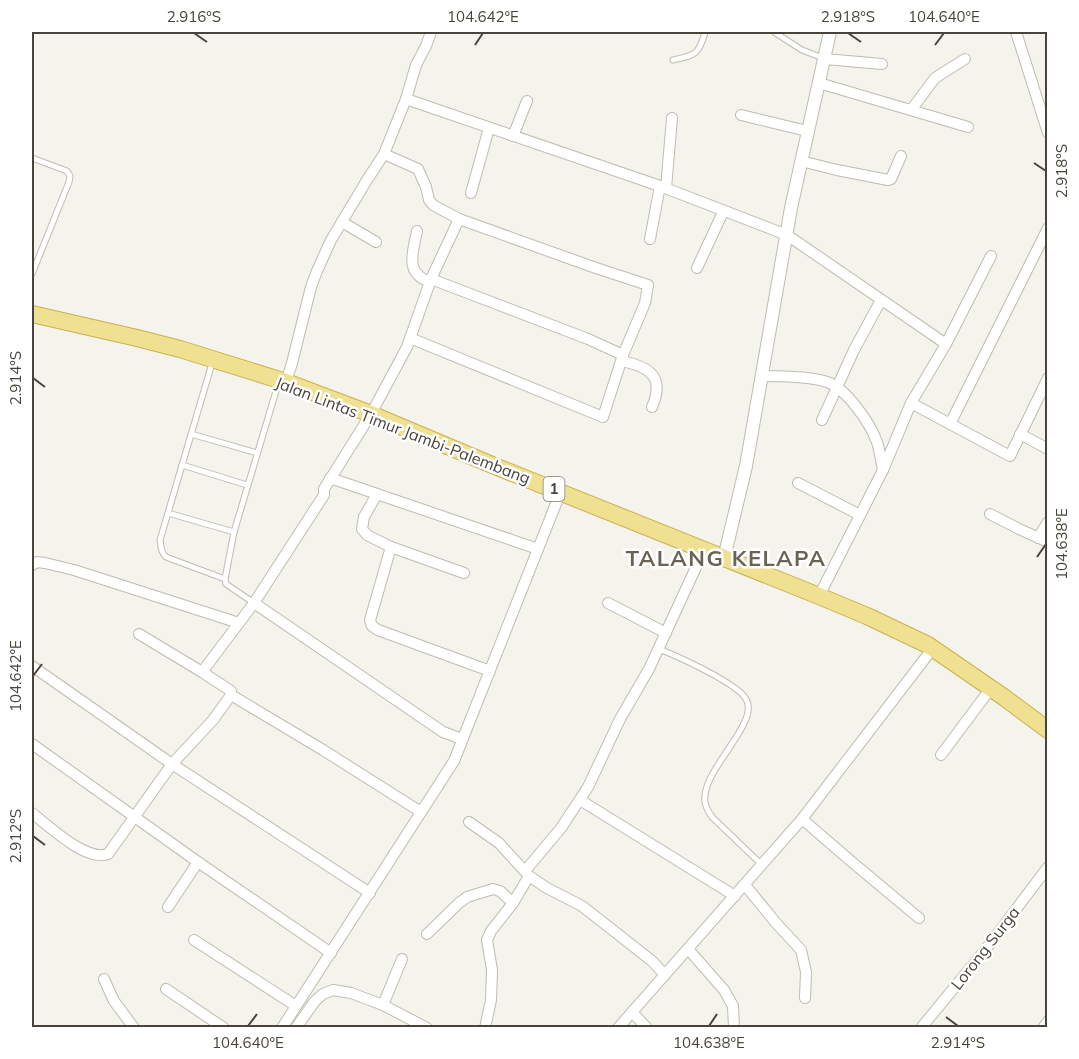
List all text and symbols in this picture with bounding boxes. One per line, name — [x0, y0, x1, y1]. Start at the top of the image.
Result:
text: 2.916°S — [167, 7, 221, 26]
text: 104.642°E — [447, 7, 519, 26]
text: 2.918°S — [821, 7, 875, 26]
text: 104.640°E — [908, 7, 980, 26]
text: 2.918°S — [1052, 144, 1071, 198]
text: 2.914°S — [6, 351, 25, 405]
street label: Jalan Lintas Timur Jambi-Palembang — [273, 372, 533, 488]
road number: 1 — [544, 477, 564, 501]
text: 104.638°E — [1052, 508, 1071, 580]
district label: TALANG KELAPA — [625, 544, 827, 572]
text: 104.642°E — [6, 640, 25, 712]
text: 2.912°S — [6, 809, 25, 863]
street label: Lorong Surga — [946, 902, 1024, 994]
text: 104.640°E — [212, 1033, 284, 1052]
text: 104.638°E — [673, 1033, 745, 1052]
text: 2.914°S — [931, 1033, 985, 1052]

